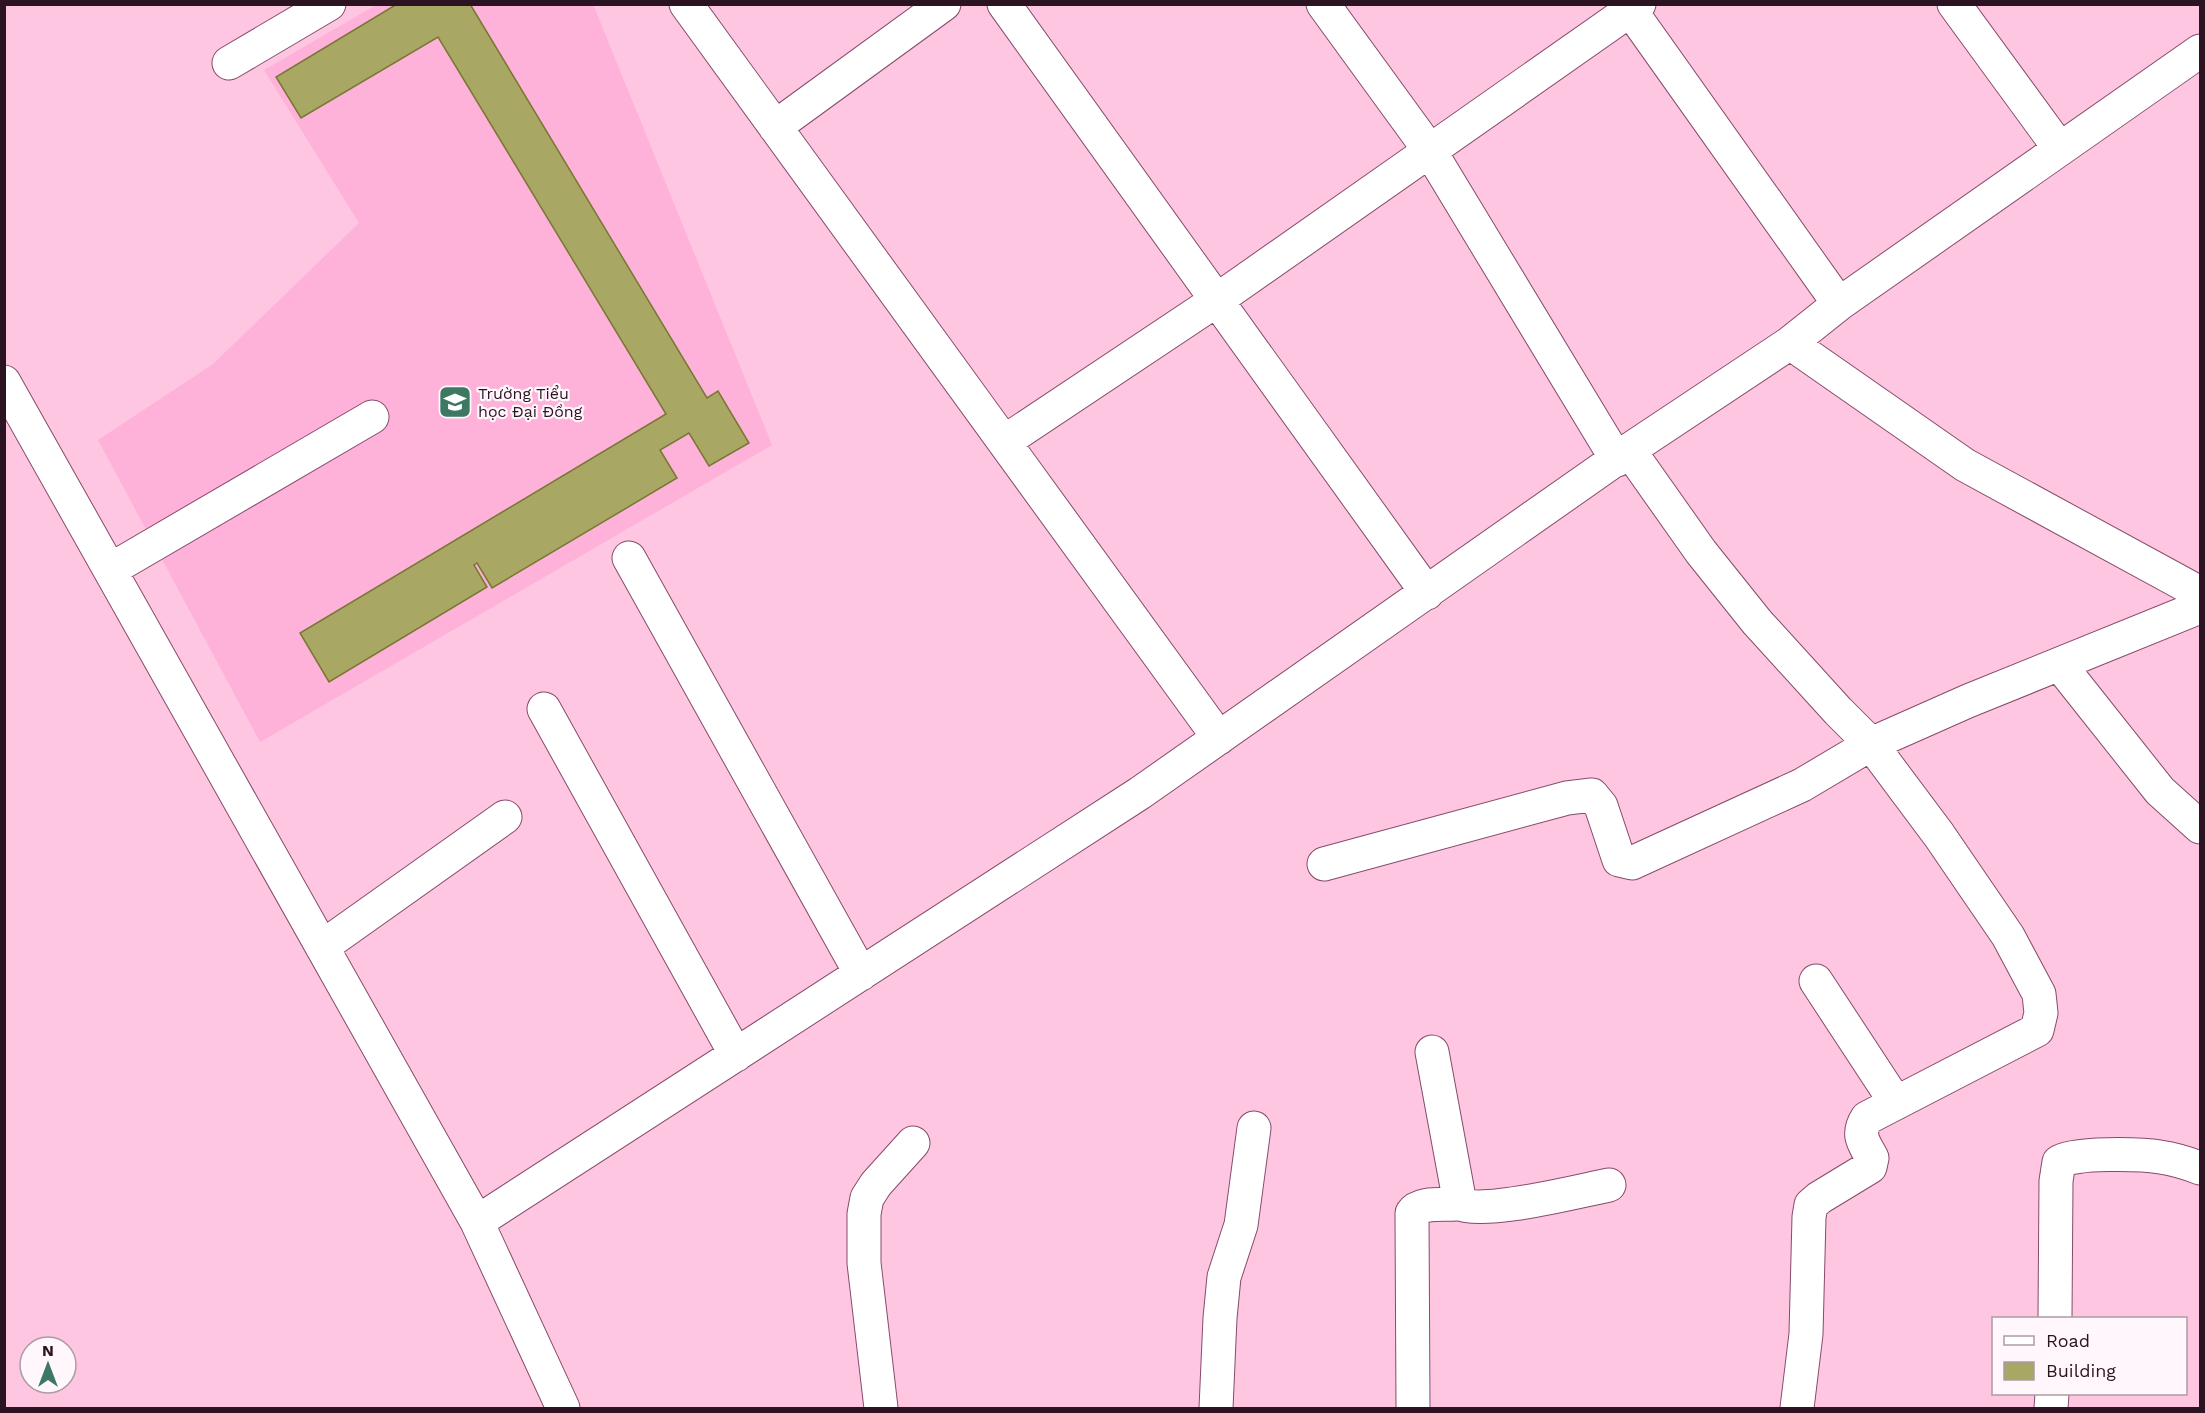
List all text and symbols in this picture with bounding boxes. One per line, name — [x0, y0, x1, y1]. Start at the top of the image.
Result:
school or university icon: Trường Tiểu học Đại Đồng — [437, 384, 473, 420]
place label: Trường Tiểu học Đại Đồng — [478, 384, 583, 421]
legend — [1992, 1317, 2187, 1395]
text: Road — [2046, 1330, 2090, 1351]
north arrow — [18, 1335, 78, 1395]
text: N — [42, 1341, 54, 1360]
text: Building — [2046, 1360, 2116, 1381]

